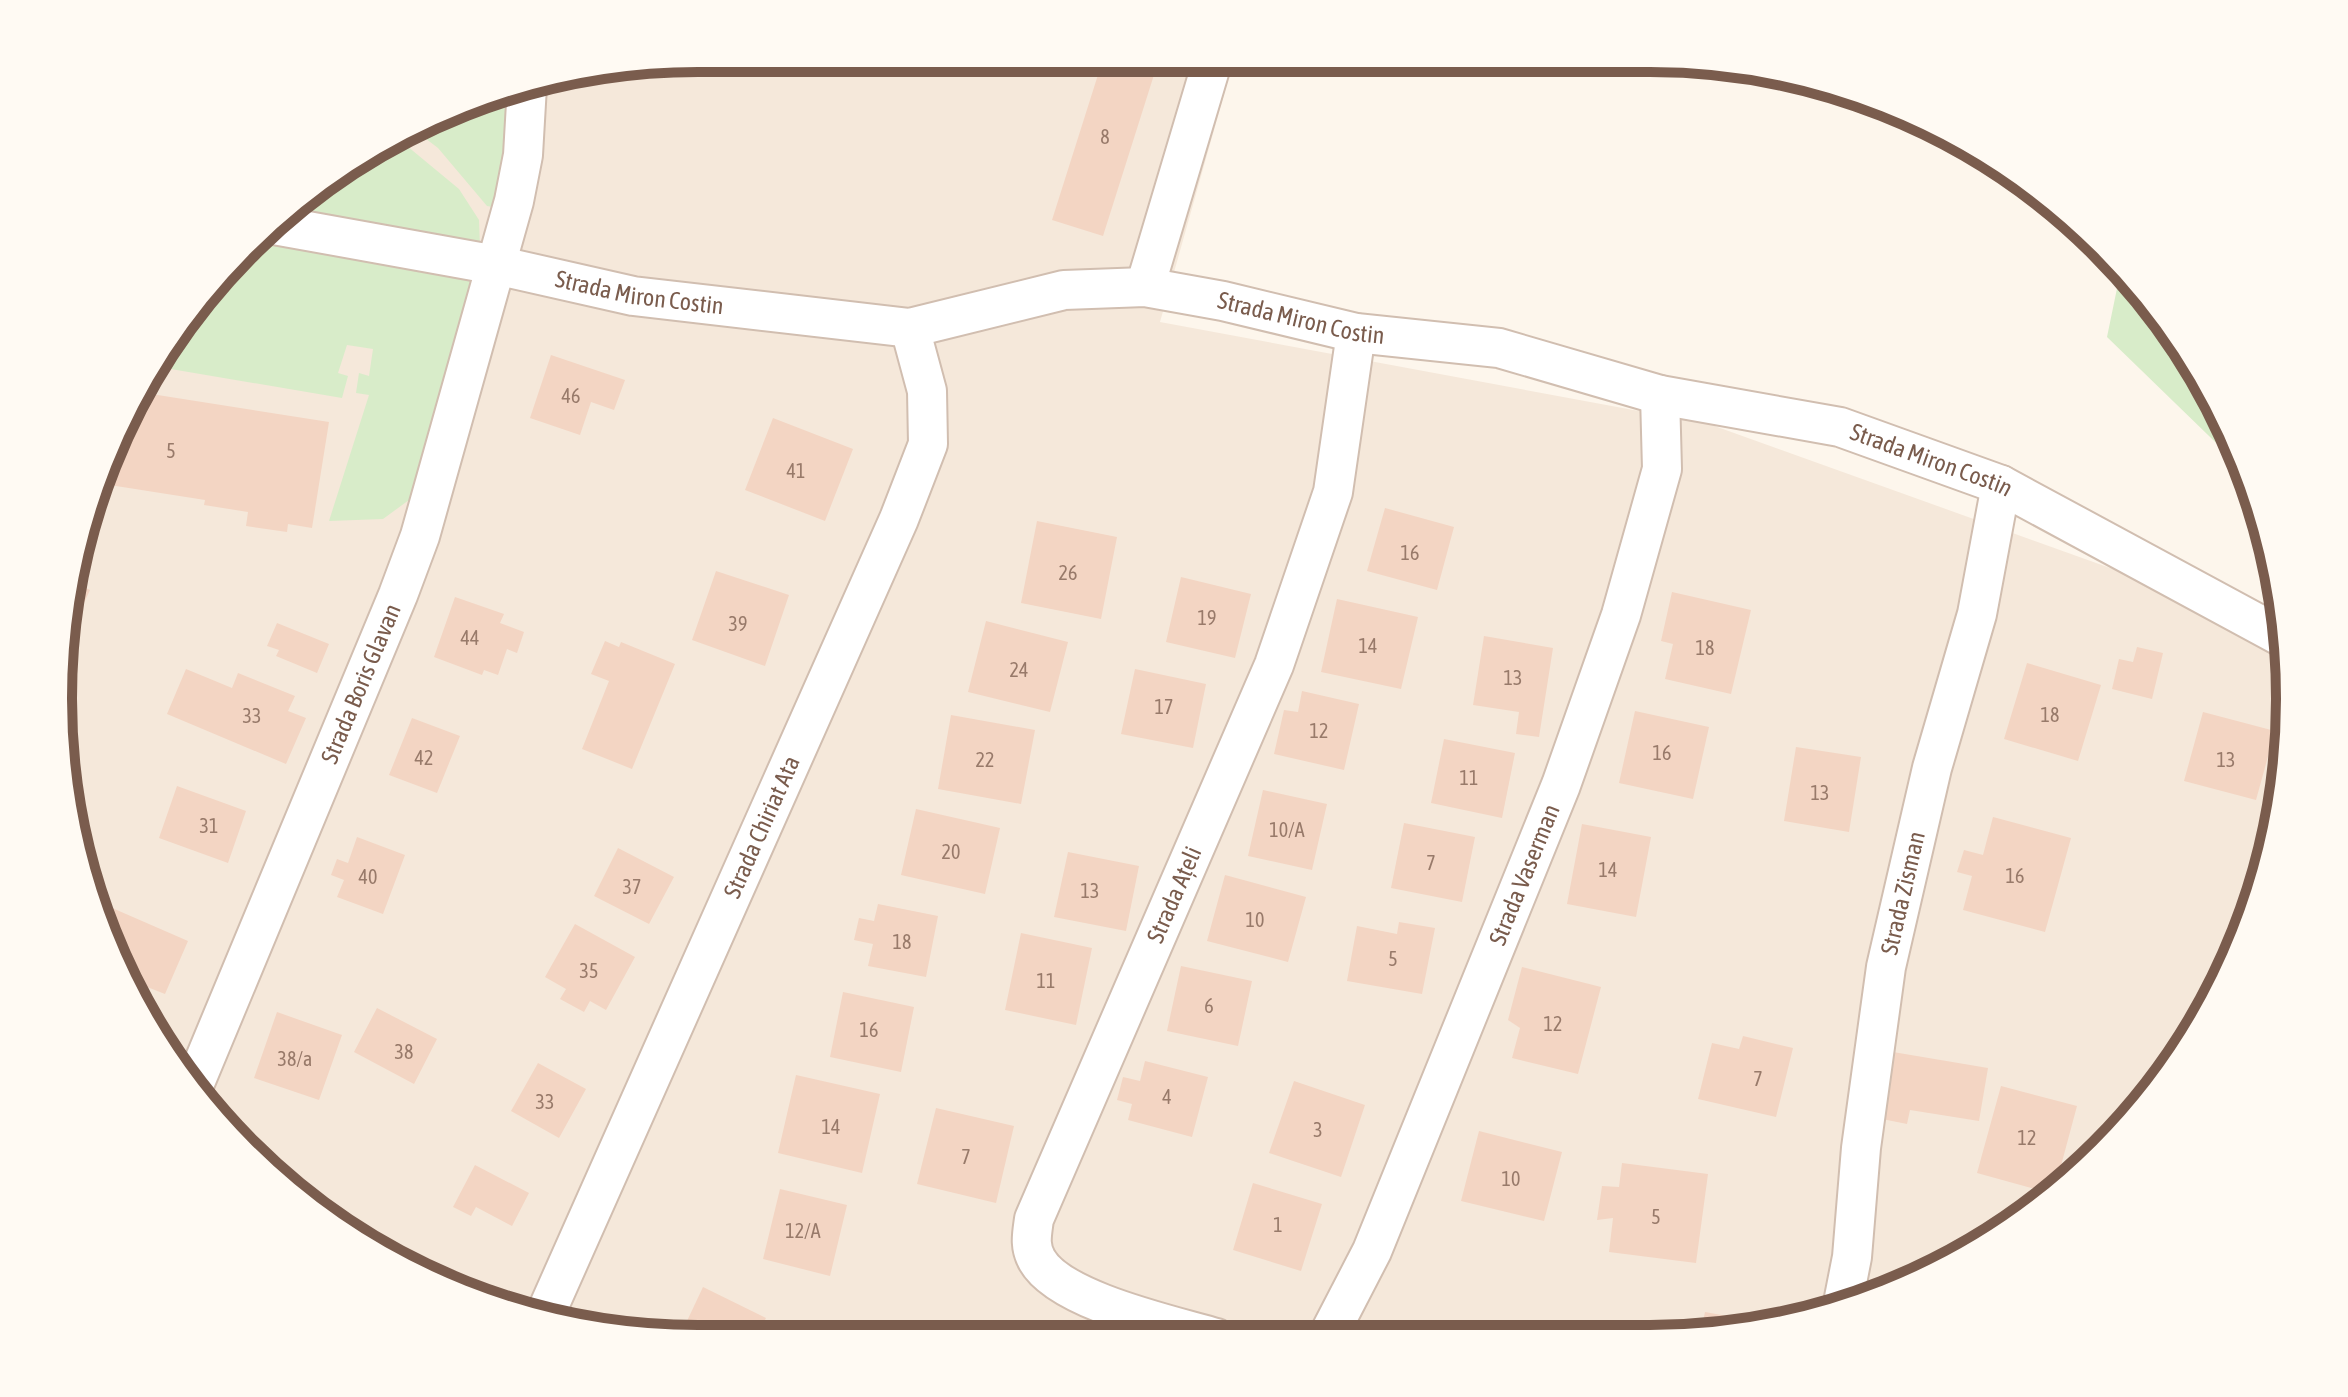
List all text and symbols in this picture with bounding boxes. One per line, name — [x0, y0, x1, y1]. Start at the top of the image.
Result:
house number: 8 — [1100, 125, 1110, 148]
street label: Strada Miron Costin — [553, 265, 725, 319]
street label: Strada Miron Costin — [1215, 286, 1386, 349]
house number: 46 — [562, 384, 580, 407]
street label: Strada Miron Costin — [1847, 418, 2017, 502]
house number: 5 — [166, 439, 176, 462]
house number: 41 — [787, 459, 805, 482]
house number: 16 — [1401, 541, 1419, 564]
house number: 26 — [1059, 561, 1077, 584]
street label: Strada Boris Glavan — [315, 600, 406, 767]
house number: 19 — [1198, 606, 1216, 629]
house number: 39 — [729, 612, 747, 635]
house number: 44 — [461, 626, 479, 649]
house number: 14 — [1359, 634, 1377, 657]
house number: 18 — [1696, 636, 1714, 659]
house number: 24 — [1010, 658, 1028, 681]
house number: 13 — [1504, 666, 1522, 689]
house number: 17 — [1155, 695, 1173, 718]
house number: 18 — [2041, 703, 2059, 726]
house number: 33 — [243, 704, 261, 727]
house number: 12 — [1310, 719, 1328, 742]
house number: 16 — [1653, 741, 1671, 764]
house number: 42 — [415, 746, 433, 769]
house number: 22 — [976, 748, 994, 771]
house number: 13 — [2217, 748, 2235, 771]
street label: Strada Chiriat Ata — [718, 752, 805, 902]
house number: 11 — [1460, 766, 1478, 789]
house number: 13 — [1811, 781, 1829, 804]
street label: Strada Vaserman — [1484, 800, 1565, 949]
house number: 31 — [200, 814, 218, 837]
house number: 10/A — [1269, 818, 1305, 841]
street label: Strada Zisman — [1875, 829, 1930, 957]
house number: 20 — [942, 840, 960, 863]
street label: Strada Ațeli — [1141, 842, 1207, 947]
house number: 7 — [1426, 851, 1436, 874]
house number: 14 — [1599, 858, 1617, 881]
house number: 16 — [2006, 864, 2024, 887]
house number: 40 — [359, 865, 377, 888]
house number: 37 — [623, 875, 641, 898]
house number: 13 — [1081, 879, 1099, 902]
house number: 10 — [1246, 908, 1264, 931]
house number: 18 — [893, 930, 911, 953]
house number: 5 — [1388, 947, 1398, 970]
house number: 35 — [580, 959, 598, 982]
house number: 11 — [1037, 969, 1055, 992]
house number: 6 — [1204, 994, 1214, 1017]
house number: 12 — [1544, 1012, 1562, 1035]
house number: 16 — [860, 1018, 878, 1041]
house number: 38 — [395, 1040, 413, 1063]
house number: 38/a — [278, 1047, 312, 1070]
house number: 7 — [1753, 1067, 1763, 1090]
house number: 4 — [1162, 1085, 1172, 1108]
house number: 33 — [536, 1090, 554, 1113]
house number: 14 — [822, 1115, 840, 1138]
house number: 3 — [1313, 1118, 1323, 1141]
house number: 12 — [2018, 1126, 2036, 1149]
house number: 7 — [961, 1145, 971, 1168]
house number: 10 — [1502, 1167, 1520, 1190]
house number: 5 — [1651, 1205, 1661, 1228]
house number: 1 — [1273, 1213, 1283, 1236]
house number: 12/A — [785, 1219, 821, 1242]

